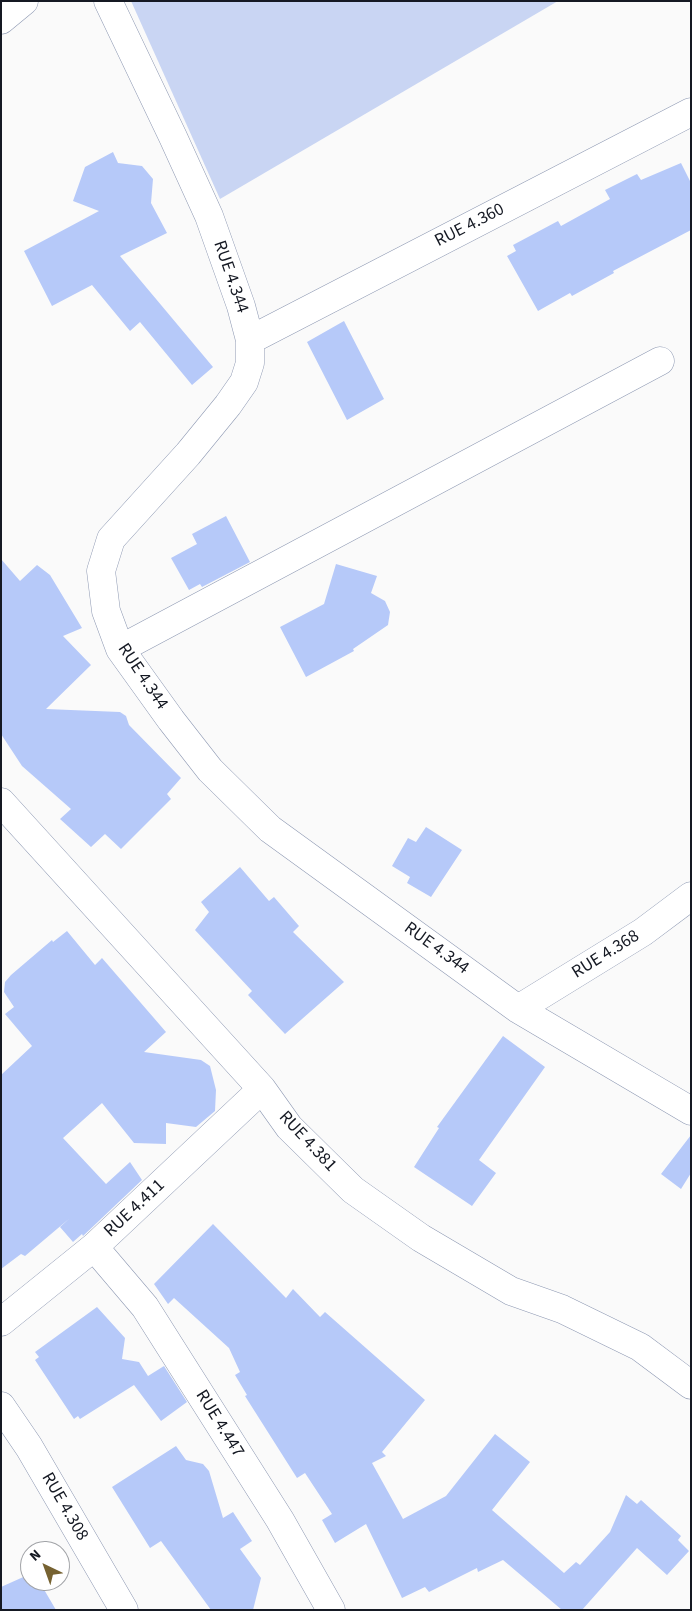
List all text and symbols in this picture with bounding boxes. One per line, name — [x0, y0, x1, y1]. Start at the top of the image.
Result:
street label: RUE 4.360 — [432, 199, 508, 253]
street label: RUE 4.344 — [208, 238, 252, 316]
street label: RUE 4.344 — [112, 640, 172, 714]
street label: RUE 4.344 — [399, 918, 473, 980]
street label: RUE 4.368 — [568, 926, 644, 984]
street label: RUE 4.381 — [273, 1107, 341, 1177]
street label: RUE 4.411 — [100, 1175, 170, 1243]
street label: RUE 4.447 — [190, 1386, 248, 1462]
street label: RUE 4.308 — [36, 1469, 92, 1545]
north arrow — [20, 1541, 70, 1591]
text: N — [25, 1545, 46, 1566]

